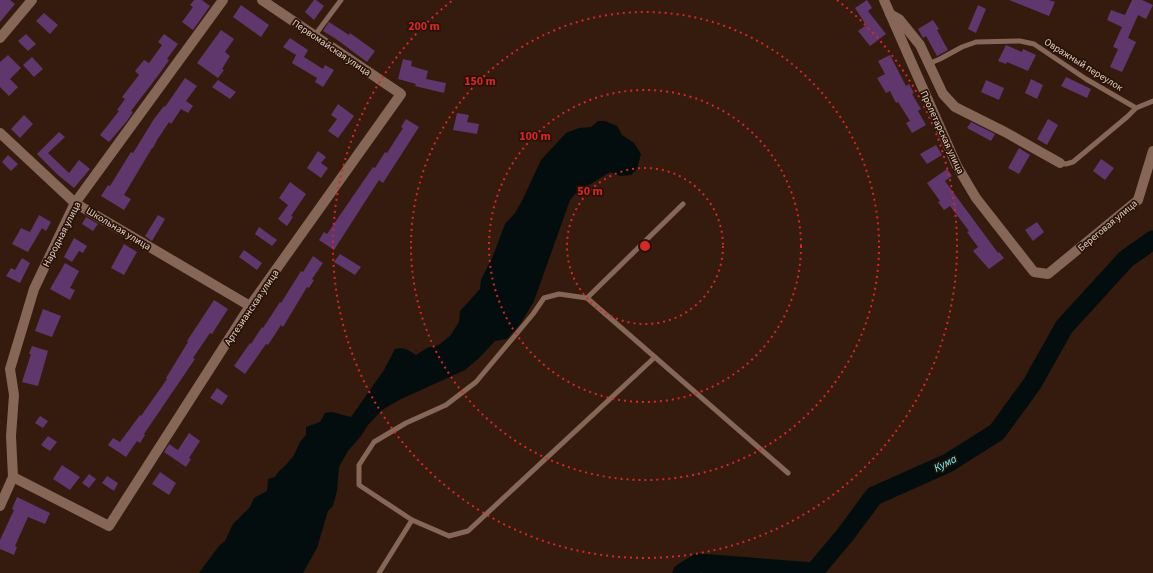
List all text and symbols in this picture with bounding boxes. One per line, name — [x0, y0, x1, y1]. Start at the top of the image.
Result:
street label: Первомайская улица — [289, 16, 374, 79]
text: 200 m — [408, 18, 440, 35]
street label: Овражный переулок — [1041, 35, 1126, 95]
text: 150 m — [464, 73, 496, 90]
street label: Пролетарская улица — [917, 89, 968, 176]
text: 100 m — [519, 128, 551, 145]
text: 50 m — [577, 183, 603, 200]
street label: Береговая улица — [1075, 197, 1140, 255]
street label: Народная улица — [39, 199, 84, 270]
street label: Школьная улица — [83, 204, 153, 254]
centre of rings — [638, 239, 652, 253]
street label: Артезианская улица — [221, 267, 282, 348]
water label: Кума — [931, 451, 959, 476]

